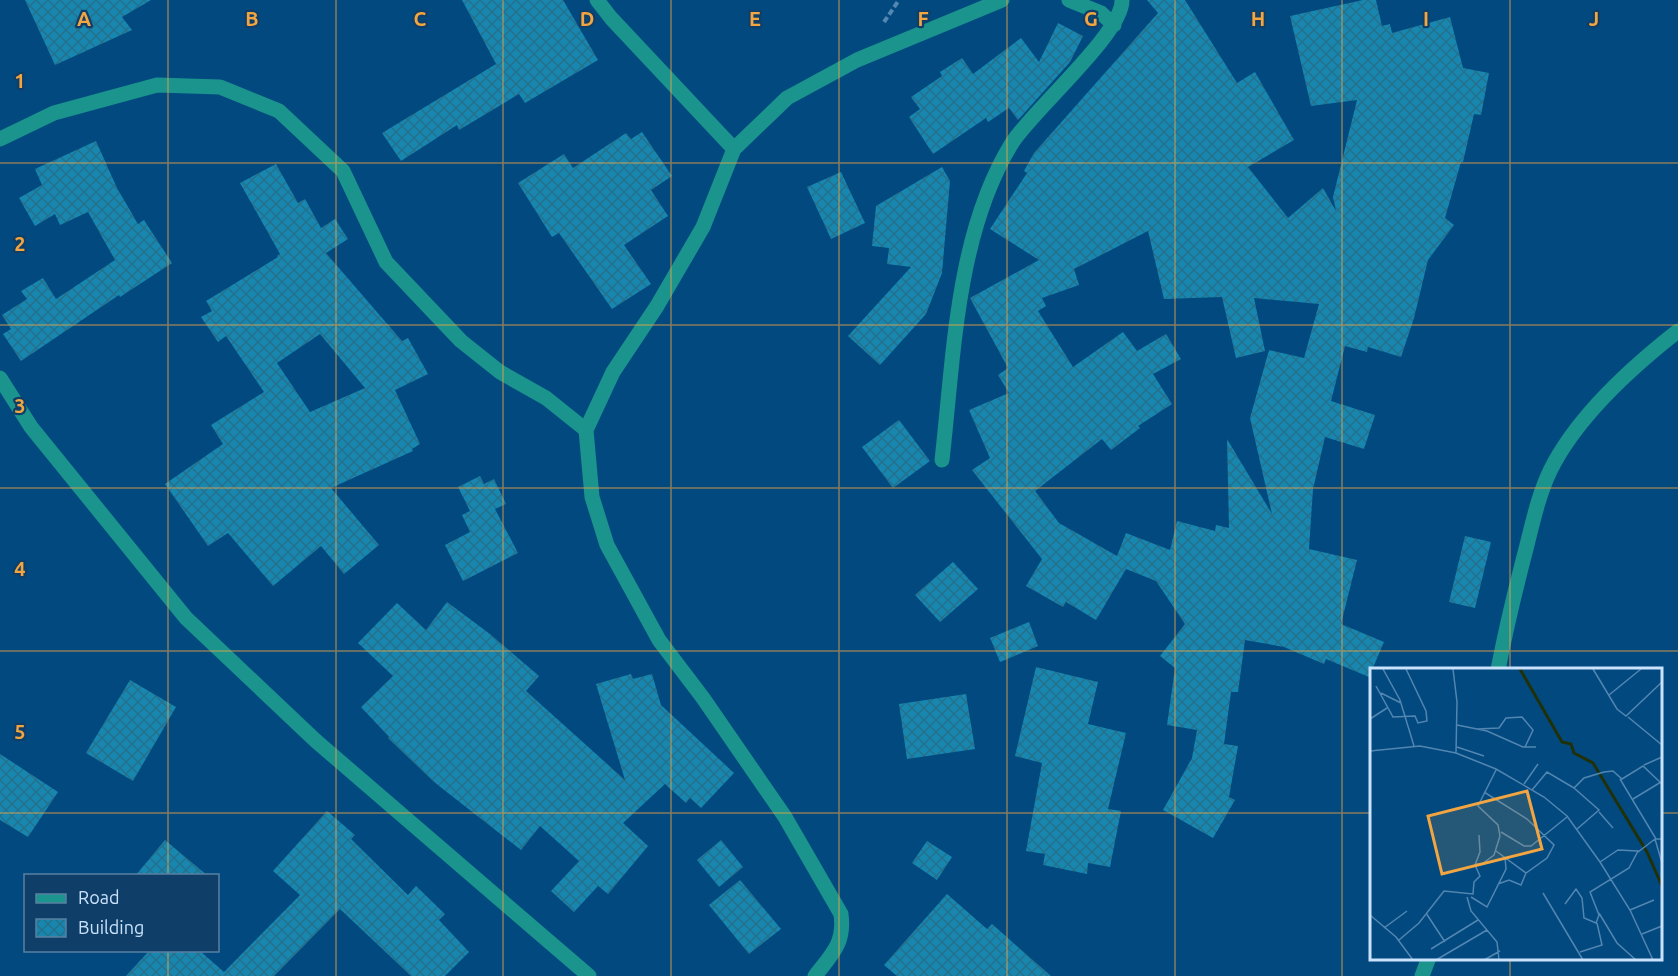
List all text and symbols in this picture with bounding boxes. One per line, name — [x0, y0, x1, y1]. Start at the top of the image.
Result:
text: A — [77, 7, 91, 30]
text: B — [245, 7, 259, 30]
text: C — [414, 7, 427, 30]
text: D — [580, 7, 594, 30]
text: E — [749, 7, 761, 30]
text: F — [917, 7, 929, 30]
text: G — [1084, 7, 1098, 30]
text: H — [1251, 7, 1265, 30]
text: I — [1423, 7, 1429, 30]
text: J — [1589, 7, 1599, 30]
text: 1 — [14, 69, 26, 92]
text: 2 — [14, 232, 26, 255]
text: 3 — [14, 394, 26, 417]
text: 4 — [14, 557, 26, 580]
inset map — [1370, 668, 1663, 961]
text: 5 — [14, 720, 26, 743]
legend — [24, 874, 219, 952]
text: Road — [78, 887, 120, 907]
text: Building — [78, 917, 144, 937]

